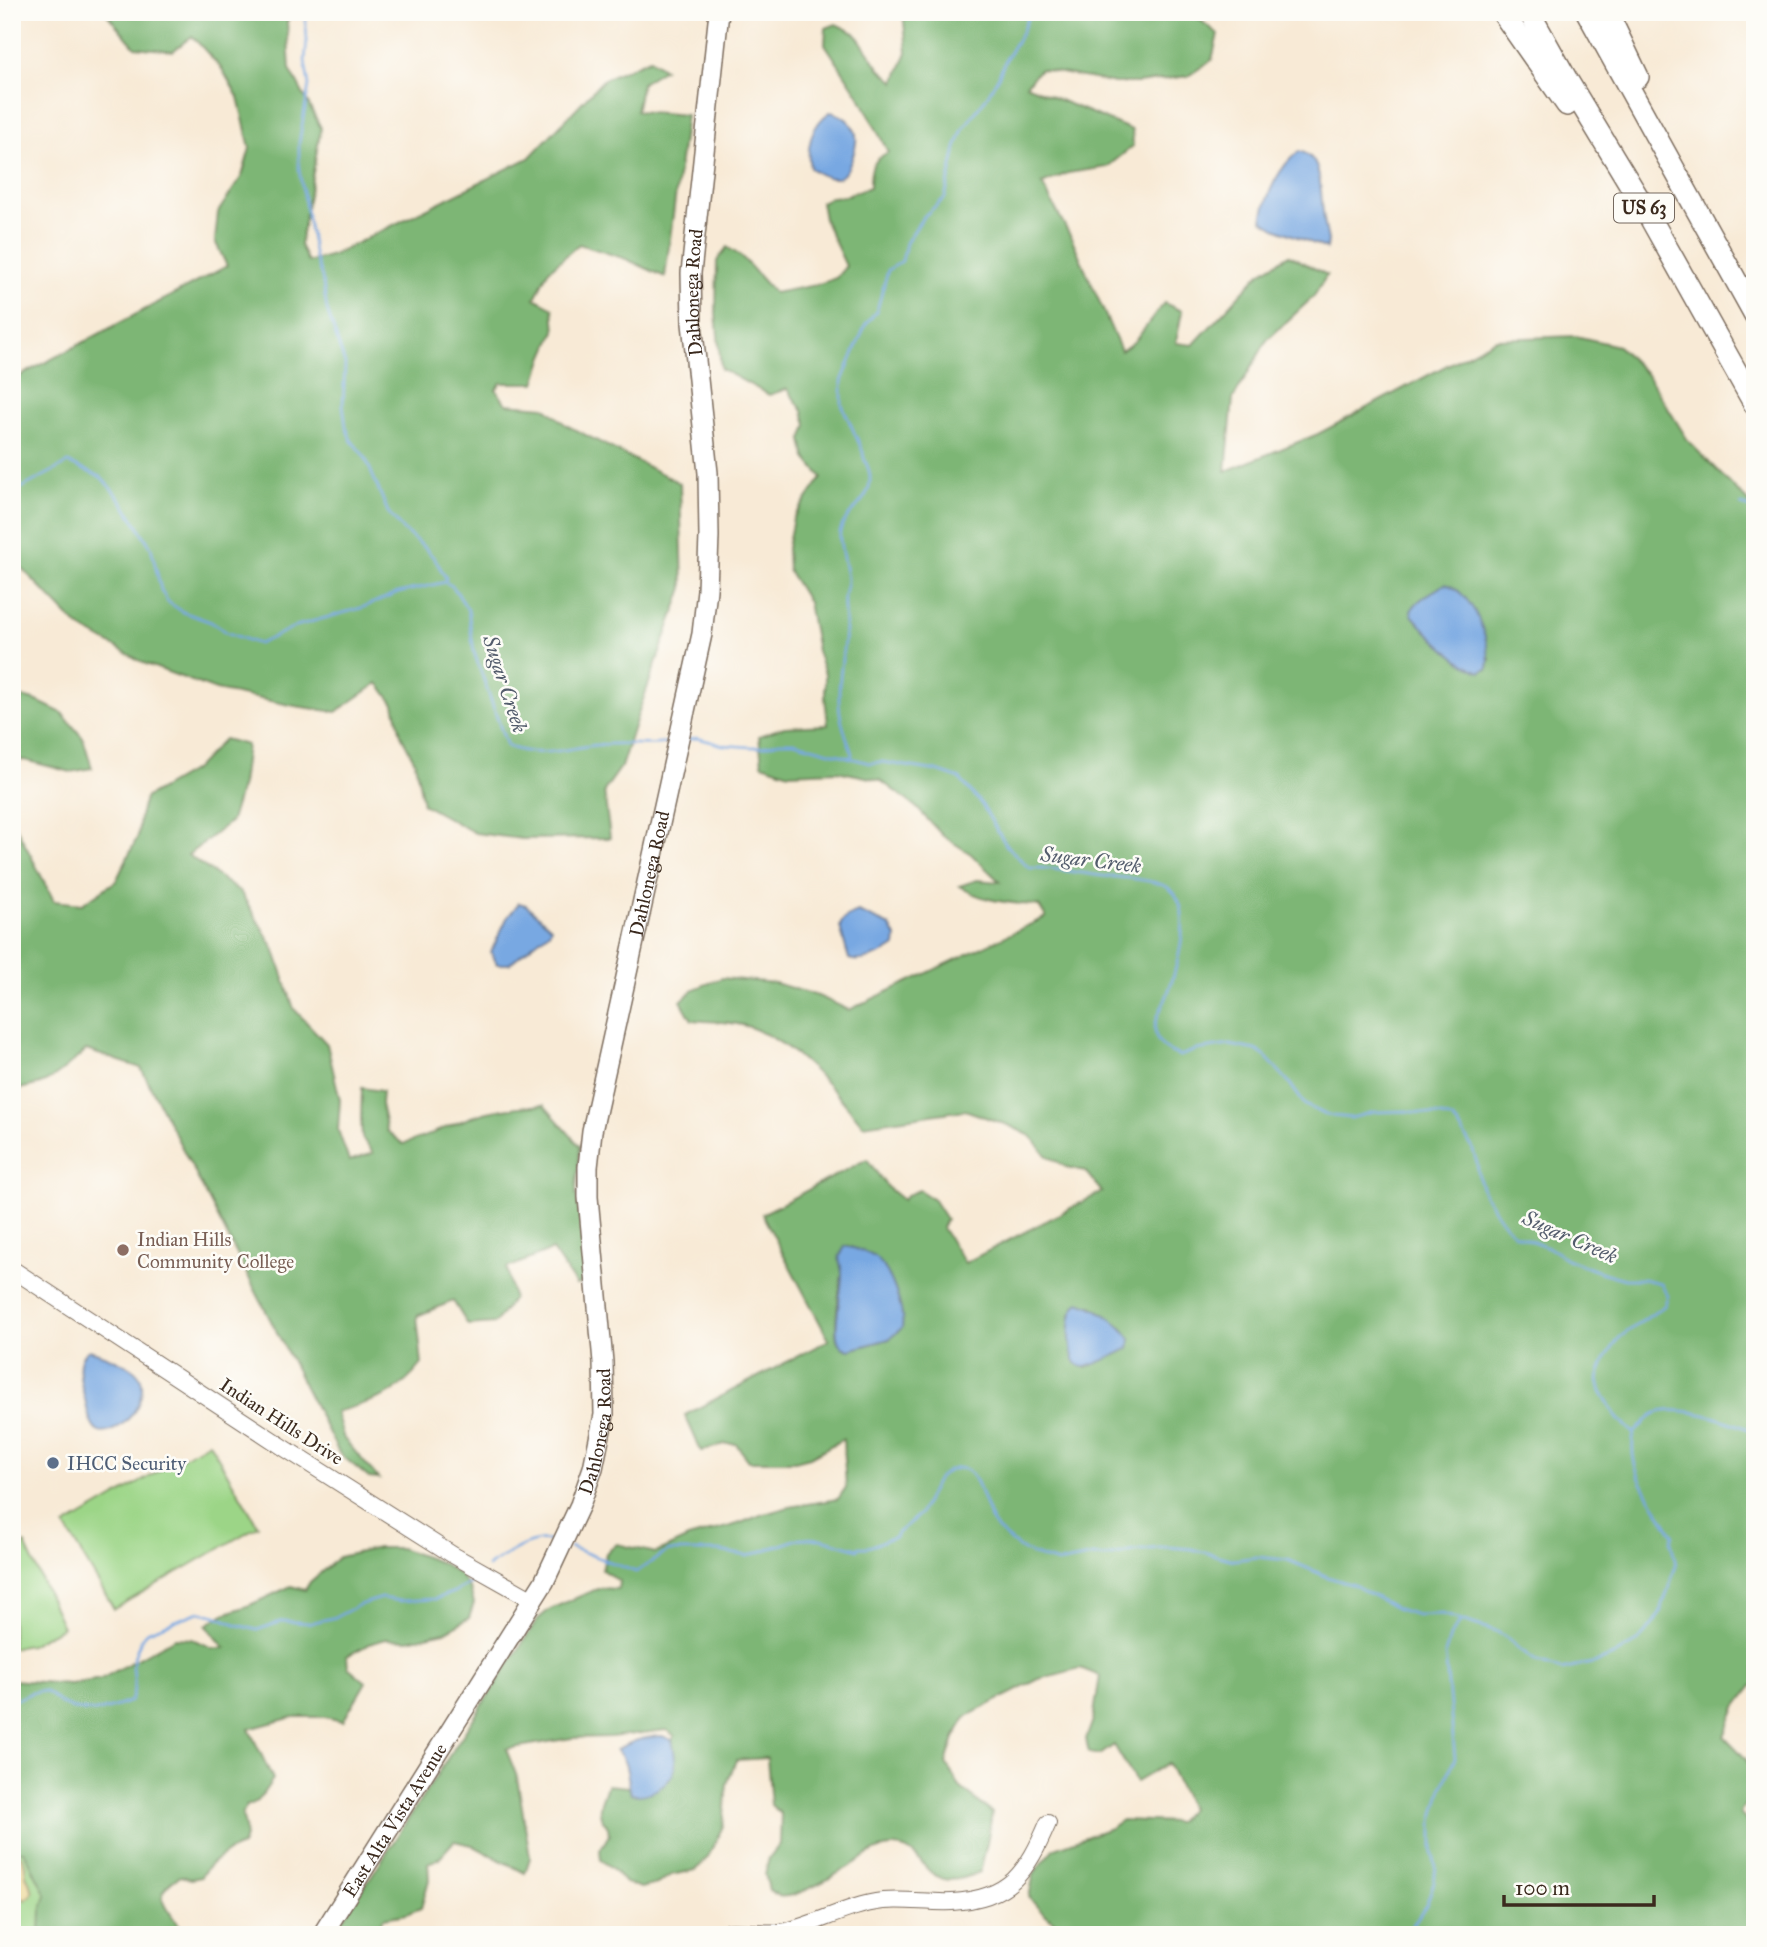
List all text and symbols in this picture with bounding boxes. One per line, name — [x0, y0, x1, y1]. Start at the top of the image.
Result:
road number: US 63 — [1614, 194, 1674, 223]
street label: Dahlonega Road — [680, 227, 708, 358]
water label: Sugar Creek — [477, 631, 533, 737]
street label: Dahlonega Road — [624, 808, 675, 939]
water label: Sugar Creek — [1038, 841, 1143, 879]
water label: Sugar Creek — [1518, 1204, 1622, 1270]
place label: Indian Hills Community College — [137, 1228, 294, 1274]
marker: Indian Hills Community College — [115, 1242, 131, 1258]
street label: Dahlonega Road — [574, 1368, 616, 1498]
street label: Indian Hills Drive — [216, 1373, 348, 1470]
place label: IHCC Security — [67, 1452, 187, 1475]
marker: IHCC Security — [45, 1455, 61, 1471]
street label: East Alta Vista Avenue — [338, 1739, 452, 1901]
scale bar — [1504, 1863, 1655, 1907]
text: 100 m — [1515, 1875, 1570, 1901]

